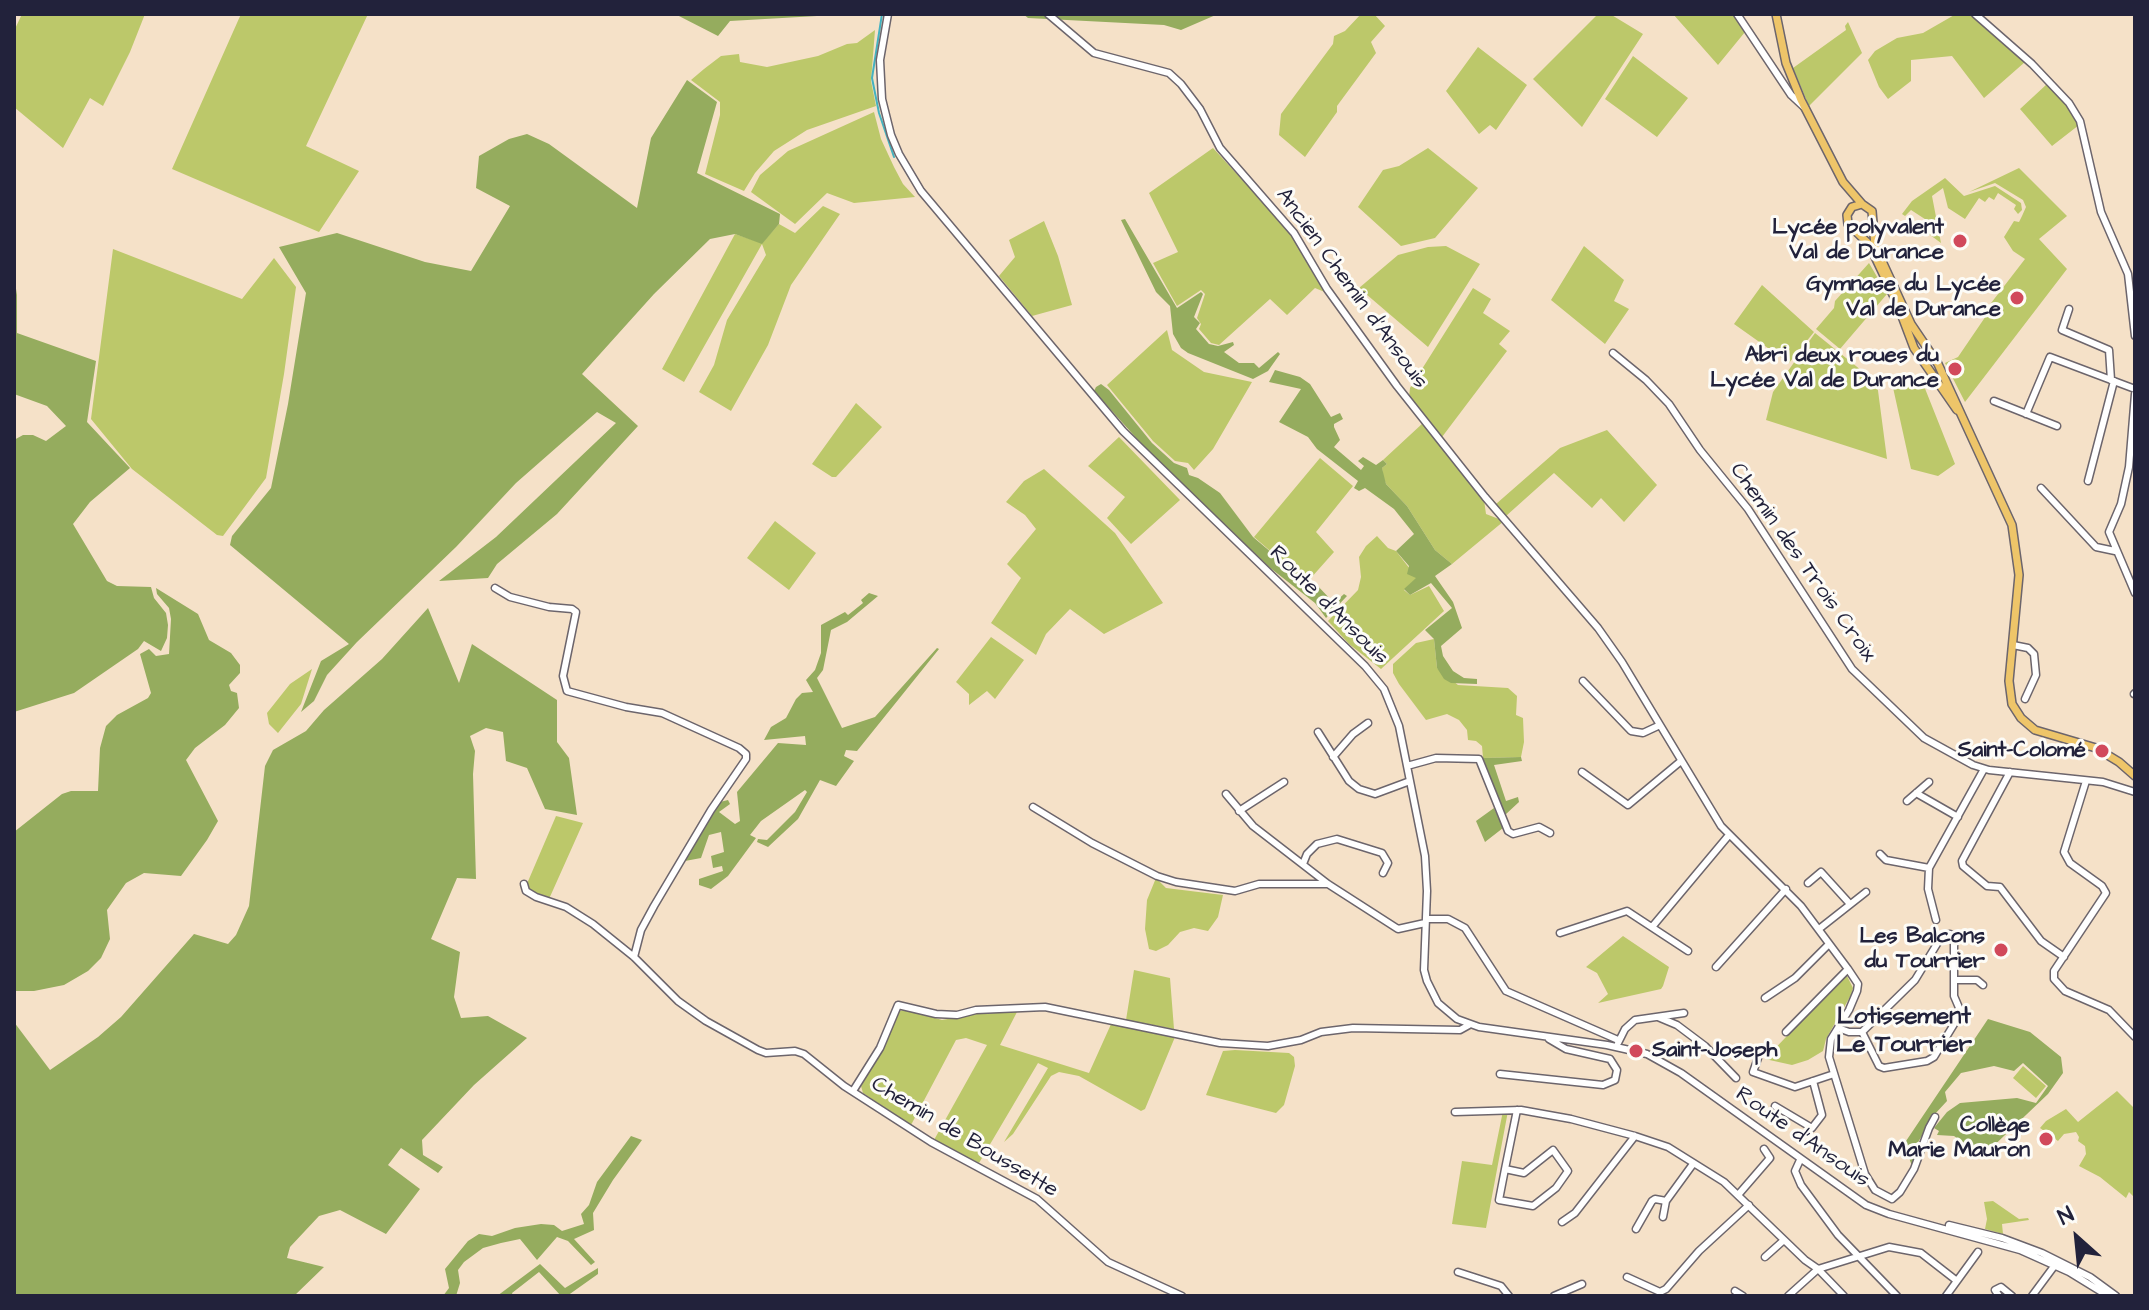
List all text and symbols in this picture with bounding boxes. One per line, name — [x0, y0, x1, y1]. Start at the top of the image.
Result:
street label: Ancien Chemin d'Ansouis — [1269, 184, 1433, 394]
place label: Lycée polyvalent Val de Durance — [1772, 215, 1944, 266]
marker: Lycée polyvalent Val de Durance — [1951, 232, 1969, 250]
place label: Gymnase du Lycée Val de Durance — [1806, 272, 2001, 324]
marker: Gymnase du Lycée Val de Durance — [2008, 289, 2026, 307]
place label: Abri deux roues du Lycée Val de Durance — [1710, 343, 1939, 394]
marker: Abri deux roues du Lycée Val de Durance — [1946, 360, 1964, 378]
street label: Chemin des Trois Croix — [1723, 458, 1881, 668]
street label: Route d'Ansouis — [1263, 541, 1393, 671]
place label: Saint-Colomé — [1958, 738, 2086, 764]
marker: Saint-Colomé — [2093, 742, 2111, 760]
place label: Les Balcons du Tourrier — [1859, 924, 1985, 976]
marker: Les Balcons du Tourrier — [1992, 941, 2010, 959]
district label: Lotissement Le Tourrier — [1836, 1004, 1972, 1060]
place label: Saint-Joseph — [1652, 1038, 1777, 1064]
marker: Saint-Joseph — [1627, 1042, 1645, 1060]
street label: Chemin de Boussette — [866, 1072, 1062, 1204]
street label: Route d'Ansouis — [1730, 1082, 1874, 1194]
place label: Collège Marie Mauron — [1888, 1113, 2030, 1164]
marker: Collège Marie Mauron — [2037, 1130, 2055, 1148]
north arrow — [2037, 1198, 2117, 1278]
text: N — [2053, 1199, 2079, 1233]

